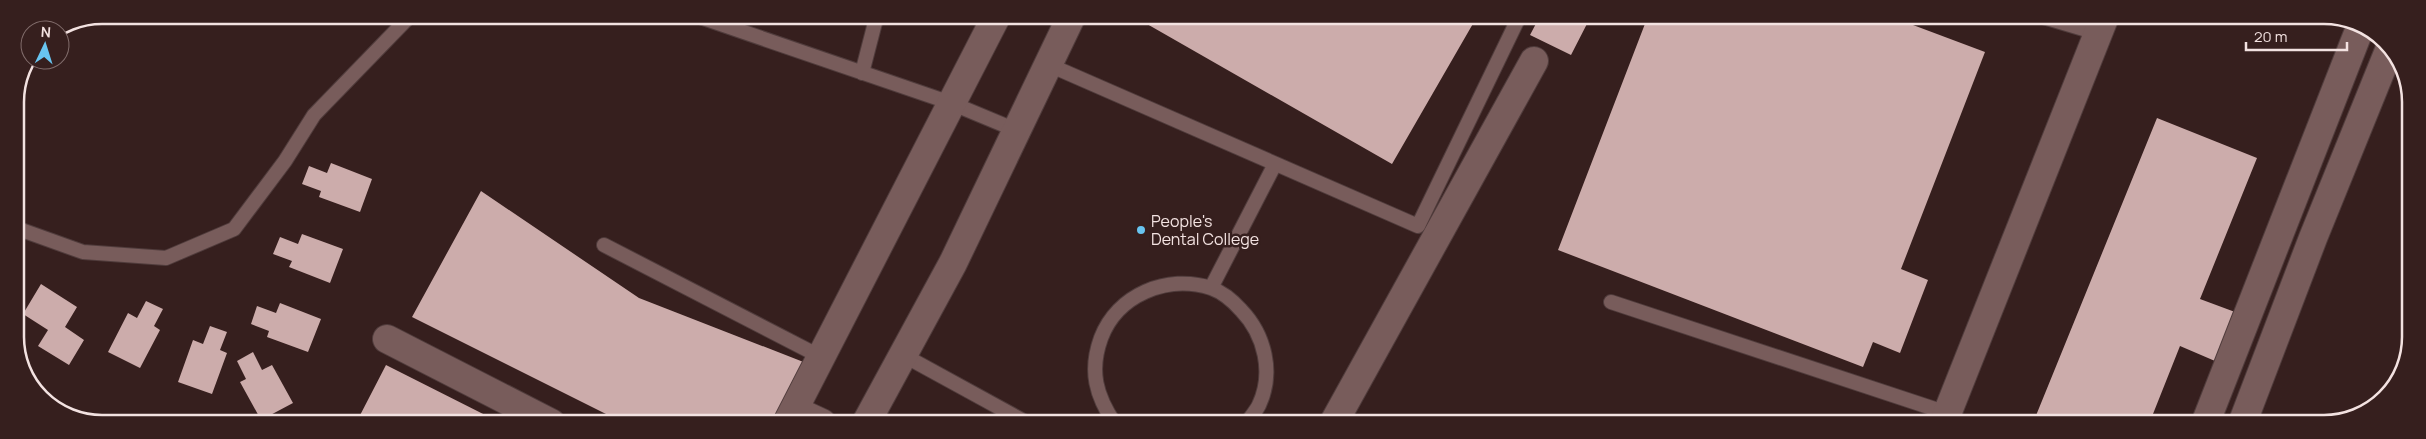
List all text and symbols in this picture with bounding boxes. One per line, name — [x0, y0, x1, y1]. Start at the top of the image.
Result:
north arrow — [20, 20, 70, 70]
scale bar — [2246, 20, 2347, 52]
text: N — [40, 22, 52, 41]
text: 20 m — [2254, 26, 2287, 47]
place label: People's Dental College — [1151, 210, 1259, 250]
marker: People's Dental College — [1135, 224, 1147, 236]

